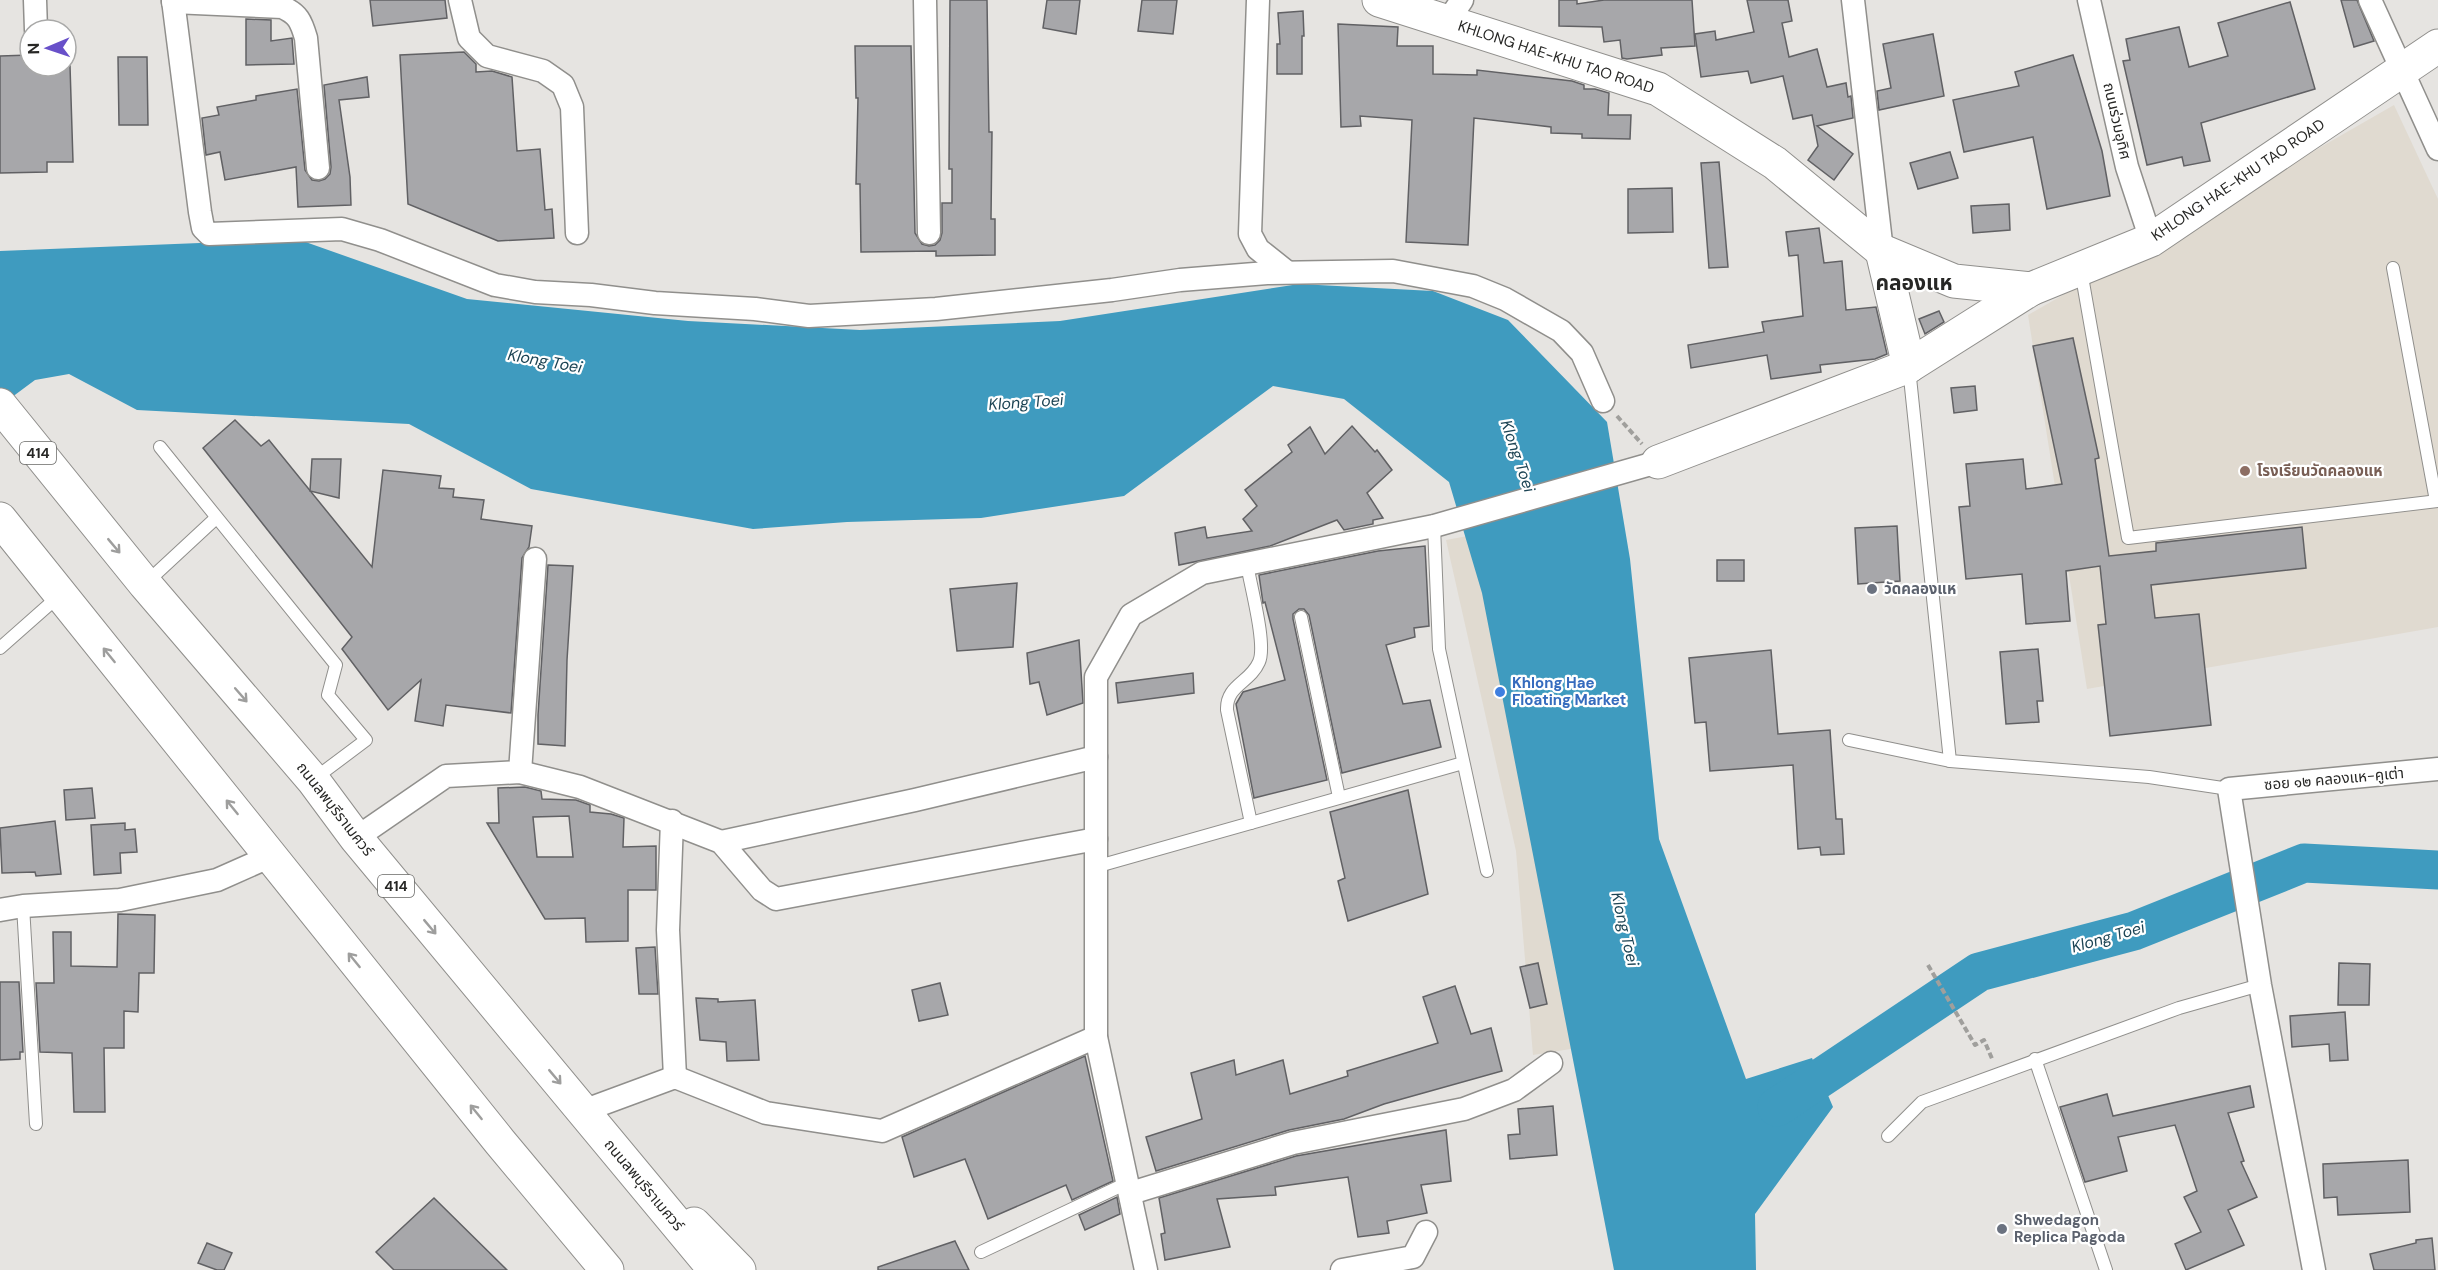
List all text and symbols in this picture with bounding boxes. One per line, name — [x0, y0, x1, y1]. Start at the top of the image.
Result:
street label: KHLONG HAE-KHU TAO ROAD — [1455, 16, 1657, 98]
north arrow — [18, 18, 78, 78]
text: N — [23, 42, 44, 55]
street label: ถนนร่วมอุทิศ — [2098, 81, 2136, 161]
street label: KHLONG HAE-KHU TAO ROAD — [2147, 114, 2329, 246]
district label: คลองแห — [1875, 269, 1953, 297]
water label: Klong Toei — [506, 344, 585, 378]
water label: Klong Toei — [988, 389, 1065, 415]
water label: Klong Toei — [1496, 417, 1541, 496]
road number: 414 — [20, 442, 56, 464]
place label: โรงเรียนวัดคลองแห — [2257, 461, 2383, 481]
marker: โรงเรียนวัดคลองแห — [2238, 464, 2252, 478]
one-way arrow — [108, 538, 121, 554]
place label: วัดคลองแห — [1884, 579, 1956, 599]
marker: วัดคลองแห — [1865, 582, 1879, 596]
one-way arrow — [103, 648, 116, 664]
place label: Khlong Hae Floating Market — [1512, 673, 1626, 710]
marker: Khlong Hae Floating Market — [1493, 685, 1507, 699]
one-way arrow — [234, 687, 247, 703]
street label: ถนนลพบุรีราเมศวร์ — [292, 758, 378, 861]
street label: ซอย ๑๒ คลองแห-คูเต่า — [2263, 763, 2405, 795]
one-way arrow — [225, 800, 238, 816]
road number: 414 — [378, 875, 414, 897]
water label: Klong Toei — [1606, 890, 1644, 969]
water label: Klong Toei — [2069, 916, 2148, 957]
one-way arrow — [424, 919, 437, 935]
one-way arrow — [347, 952, 360, 968]
one-way arrow — [548, 1069, 561, 1085]
one-way arrow — [469, 1104, 482, 1120]
street label: ถนนลพบุรีราเมศวร์ — [600, 1135, 689, 1236]
place label: Shwedagon Replica Pagoda — [2014, 1210, 2125, 1247]
marker: Shwedagon Replica Pagoda — [1995, 1222, 2009, 1236]

